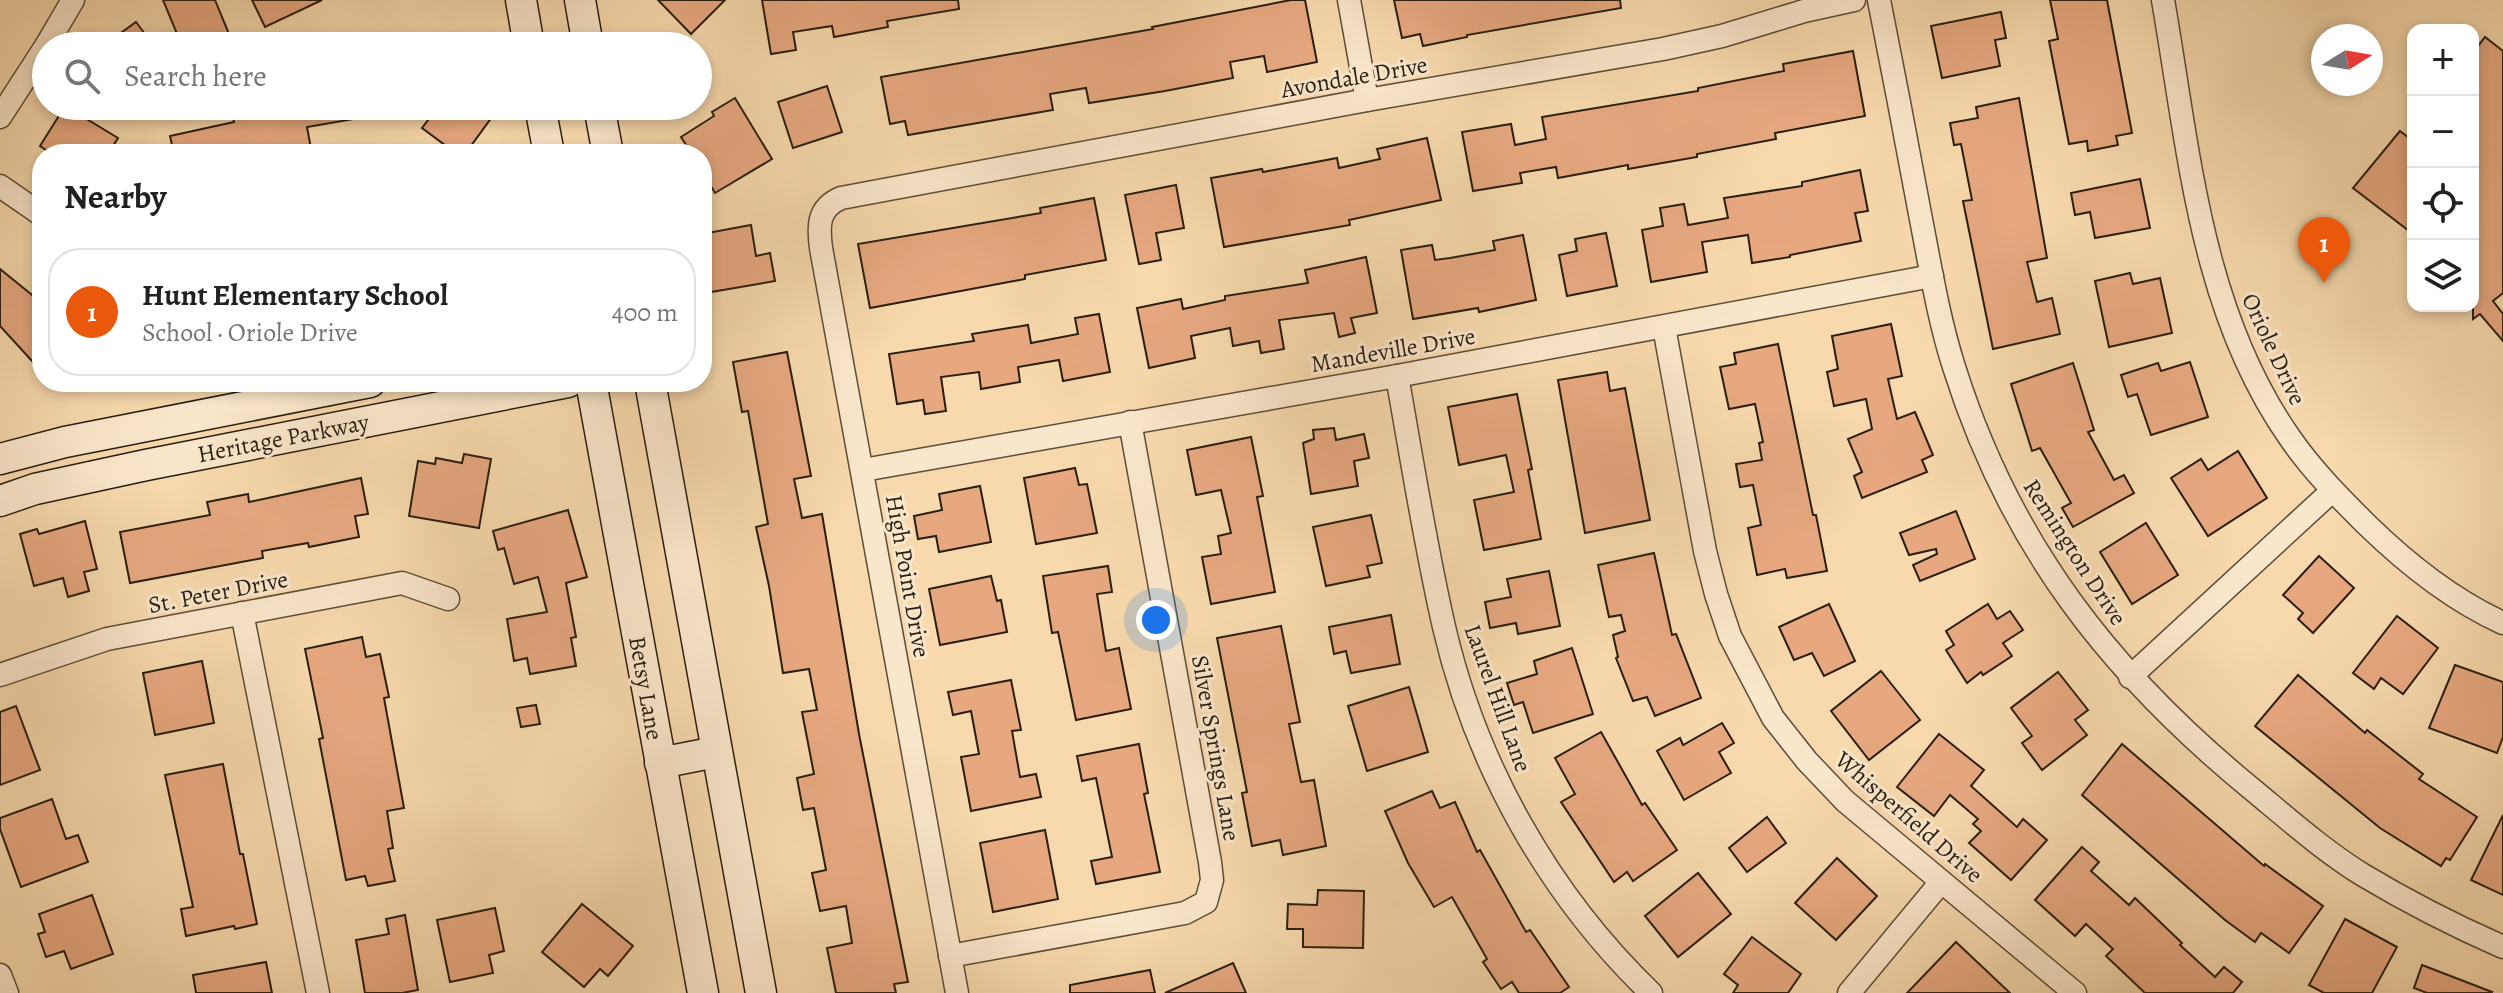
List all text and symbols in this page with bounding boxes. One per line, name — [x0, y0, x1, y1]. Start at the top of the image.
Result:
north arrow — [2311, 24, 2383, 96]
map controls — [2407, 24, 2479, 312]
button: + — [2407, 24, 2479, 96]
search box — [32, 32, 712, 120]
street label: Avondale Drive — [1277, 48, 1430, 106]
icon: search — [60, 54, 104, 98]
text: Search here — [124, 56, 267, 96]
button: − — [2407, 96, 2479, 168]
button: locate — [2407, 168, 2479, 240]
text: Nearby — [64, 173, 167, 220]
pin: 1 — [2298, 217, 2350, 283]
button: layers — [2407, 240, 2479, 312]
text: Hunt Elementary School — [142, 275, 448, 315]
street label: Oriole Drive — [2234, 288, 2314, 410]
text: 1 — [87, 295, 97, 330]
text: 400 m — [612, 295, 678, 330]
text: School · Oriole Drive — [142, 315, 358, 350]
street label: Mandeville Drive — [1308, 320, 1478, 380]
street label: Heritage Parkway — [195, 406, 372, 470]
street label: Remington Drive — [2016, 473, 2134, 631]
street label: High Point Drive — [878, 492, 938, 660]
street label: St. Peter Drive — [145, 563, 291, 621]
your location — [1136, 600, 1176, 640]
street label: Laurel Hill Lane — [1456, 620, 1540, 776]
street label: Betsy Lane — [621, 633, 671, 743]
street label: Silver Springs Lane — [1184, 653, 1248, 843]
street label: Whisperfield Drive — [1827, 743, 1990, 890]

